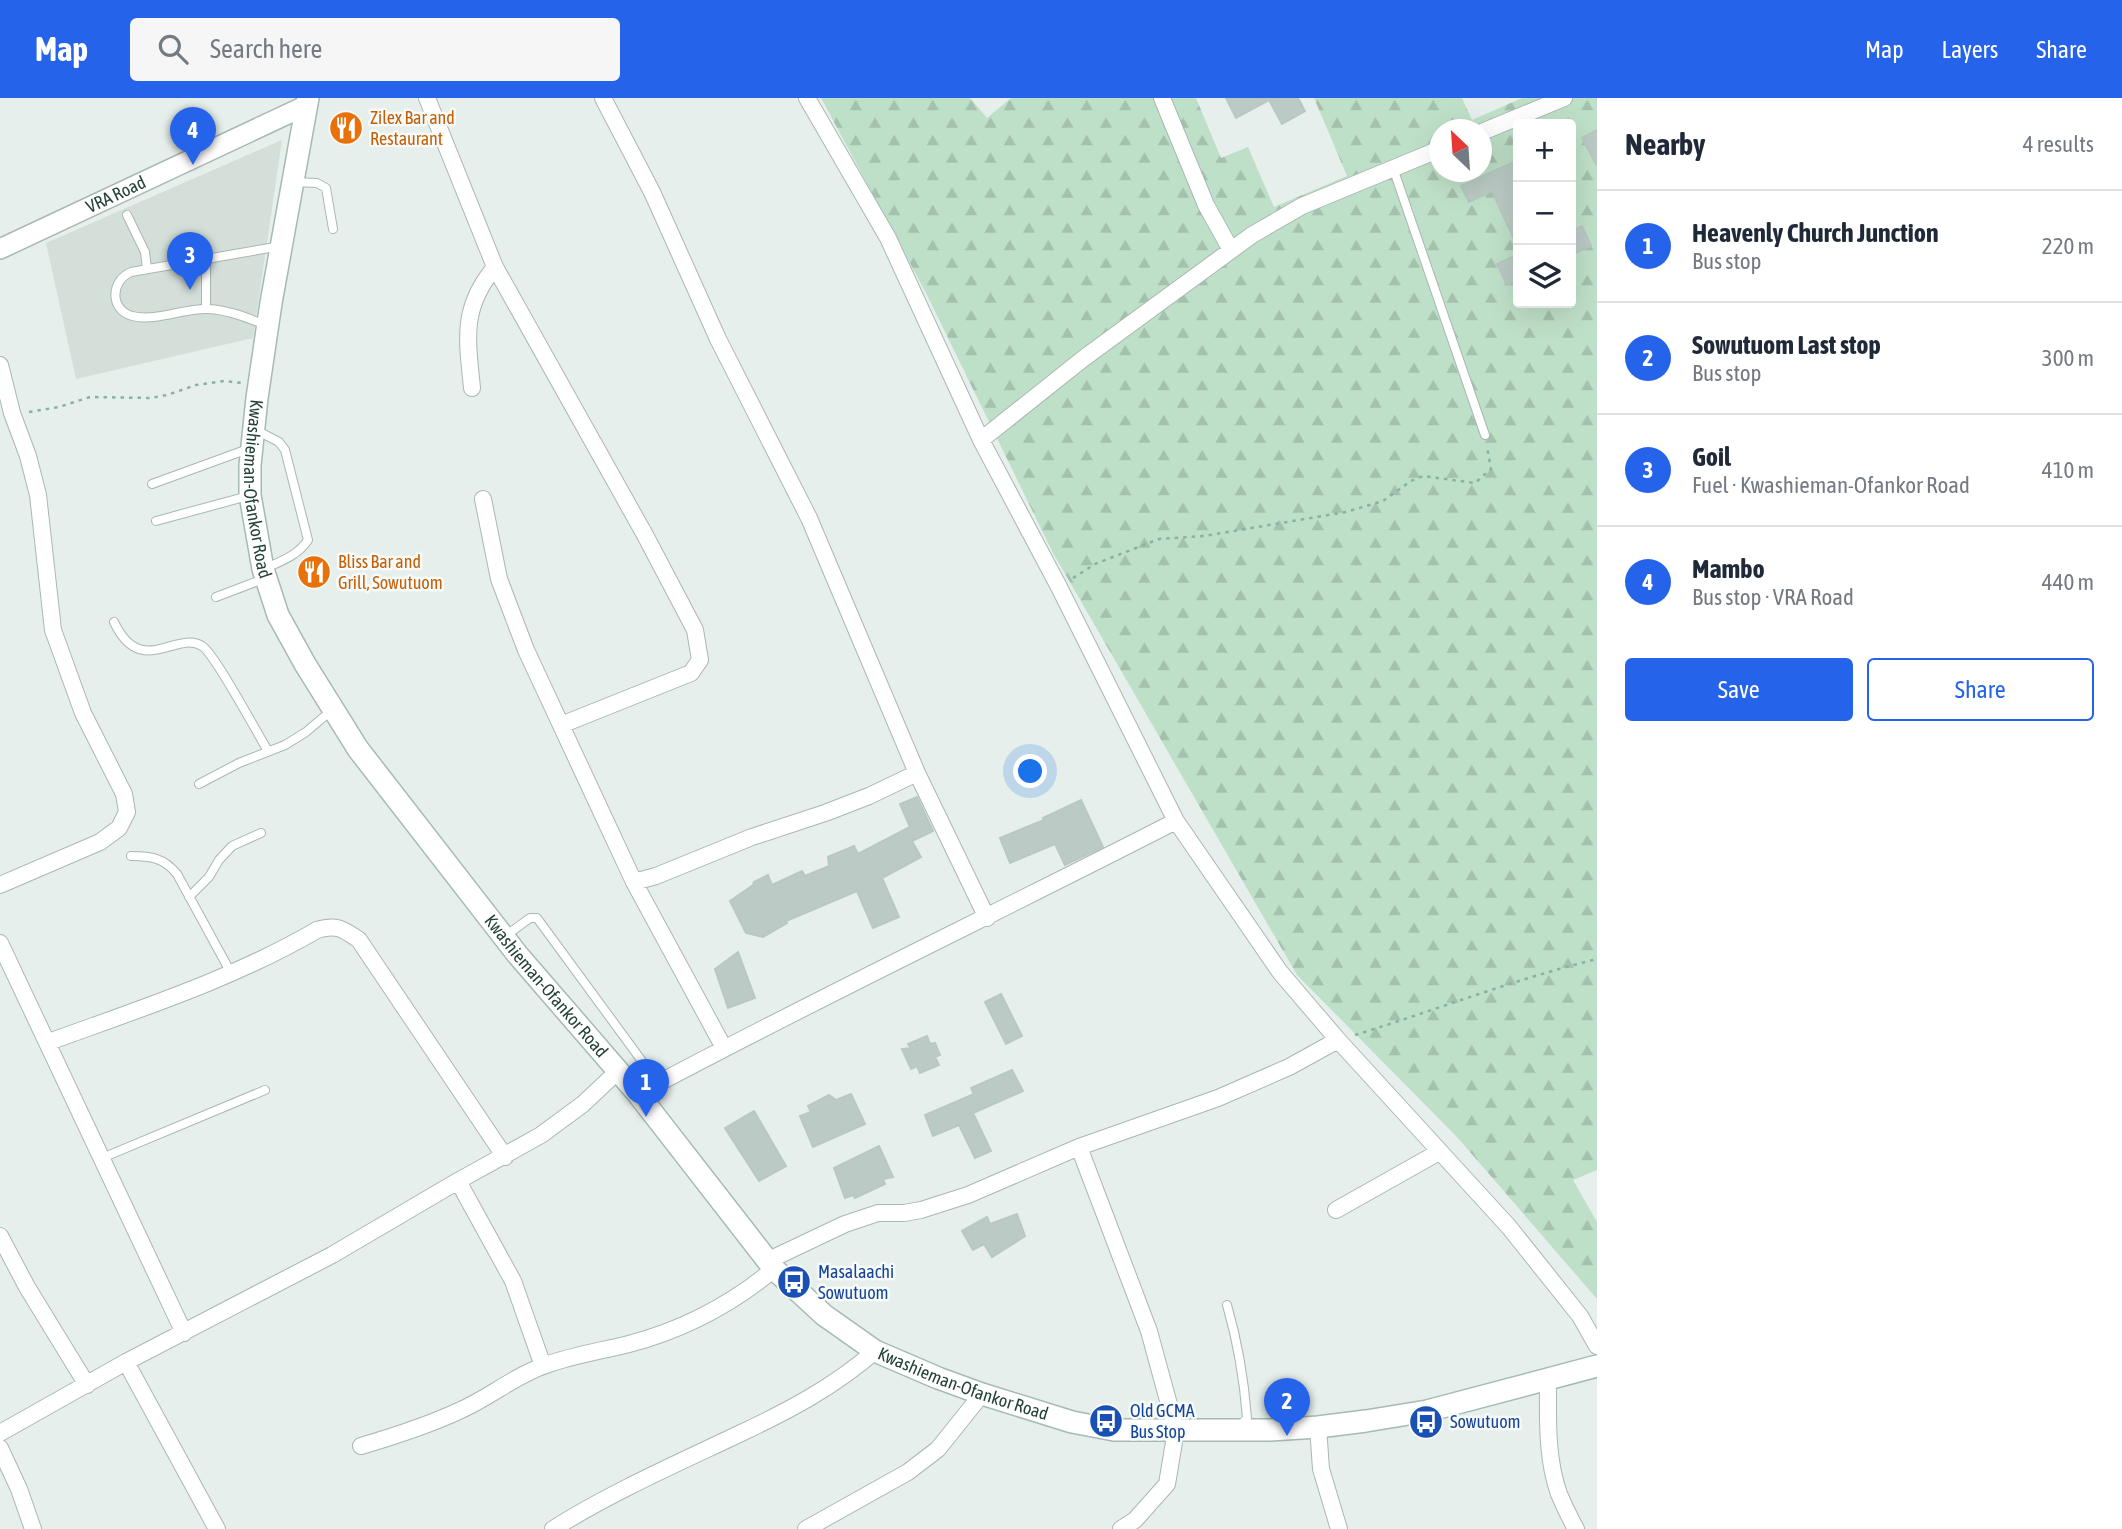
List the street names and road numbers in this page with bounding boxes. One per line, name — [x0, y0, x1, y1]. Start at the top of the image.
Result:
street label: VRA Road — [82, 171, 149, 217]
street label: Kwashieman-Ofankor Road — [240, 399, 276, 581]
street label: Kwashieman-Ofankor Road — [480, 910, 612, 1061]
street label: Kwashieman-Ofankor Road — [875, 1343, 1051, 1424]

